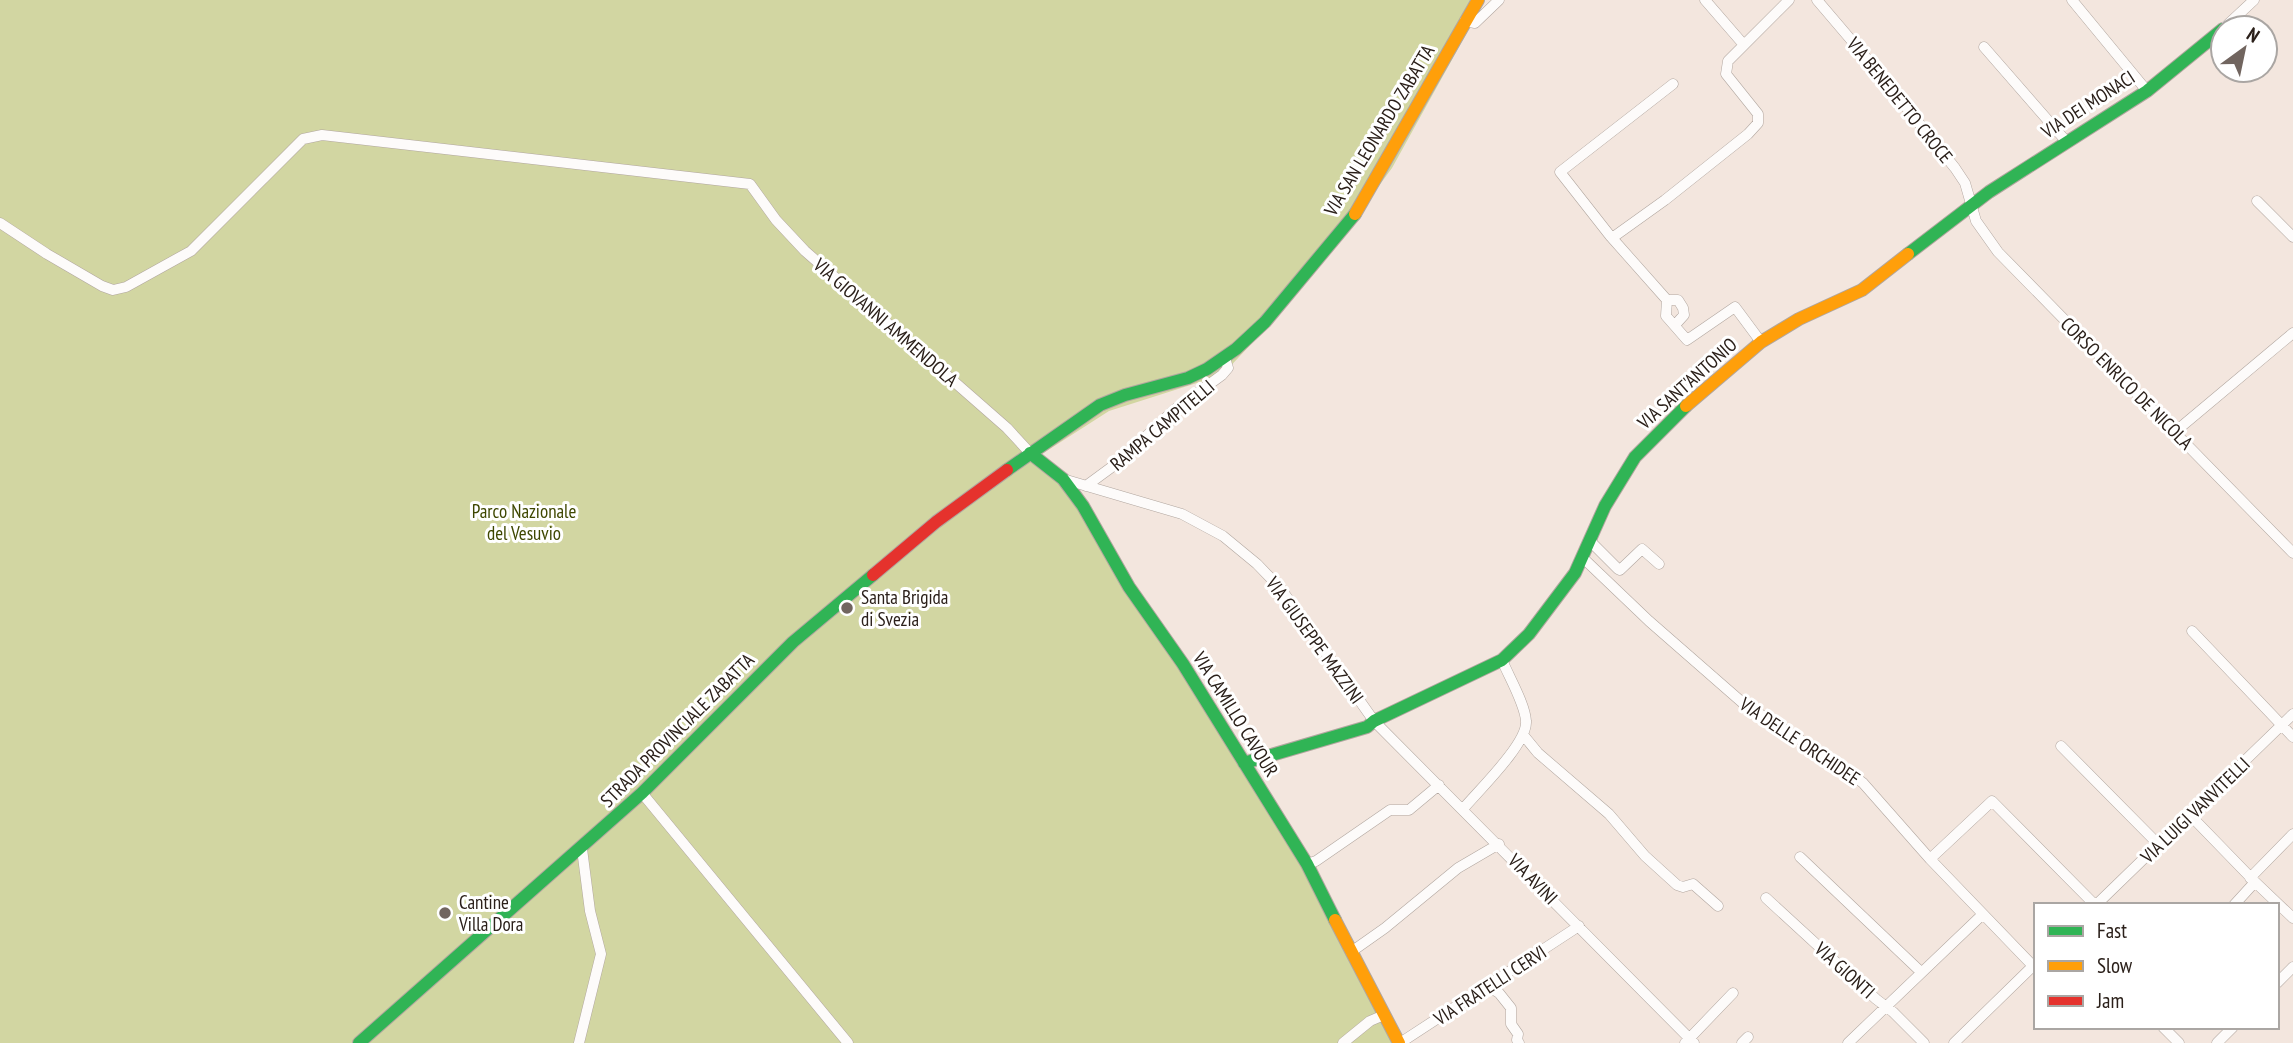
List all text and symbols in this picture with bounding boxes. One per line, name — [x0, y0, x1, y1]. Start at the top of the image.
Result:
north arrow — [2209, 14, 2279, 84]
text: N — [2242, 22, 2264, 48]
street label: VIA BENEDETTO CROCE — [1841, 31, 1958, 168]
street label: VIA SAN LEONARDO ZABATTA — [1318, 40, 1440, 221]
street label: VIA DEI MONACI — [2036, 65, 2139, 144]
street label: VIA GIOVANNI AMMENDOLA — [808, 252, 963, 391]
street label: CORSO ENRICO DE NICOLA — [2056, 312, 2198, 454]
street label: VIA SANT'ANTONIO — [1632, 332, 1742, 435]
street label: RAMPA CAMPITELLI — [1105, 374, 1219, 476]
park label: Parco Nazionale del Vesuvio — [472, 499, 577, 545]
street label: VIA GIUSEPPE MAZZINI — [1260, 571, 1369, 708]
place label: Santa Brigida di Svezia — [861, 585, 948, 631]
marker: Santa Brigida di Svezia — [839, 600, 855, 616]
street label: VIA CAMILLO CAVOUR — [1187, 646, 1284, 781]
street label: STRADA PROVINCIALE ZABATTA — [595, 648, 759, 812]
street label: VIA DELLE ORCHIDEE — [1734, 691, 1865, 790]
street label: VIA LUIGI VANVITELLI — [2135, 752, 2255, 869]
street label: VIA AVINI — [1502, 848, 1563, 909]
place label: Cantine Villa Dora — [458, 890, 523, 936]
legend — [2034, 903, 2279, 1029]
marker: Cantine Villa Dora — [437, 905, 453, 921]
text: Fast — [2097, 917, 2127, 944]
street label: VIA GIONTI — [1809, 936, 1880, 1003]
street label: VIA FRATELLI CERVI — [1428, 940, 1551, 1031]
text: Slow — [2097, 952, 2133, 979]
text: Jam — [2096, 987, 2124, 1014]

